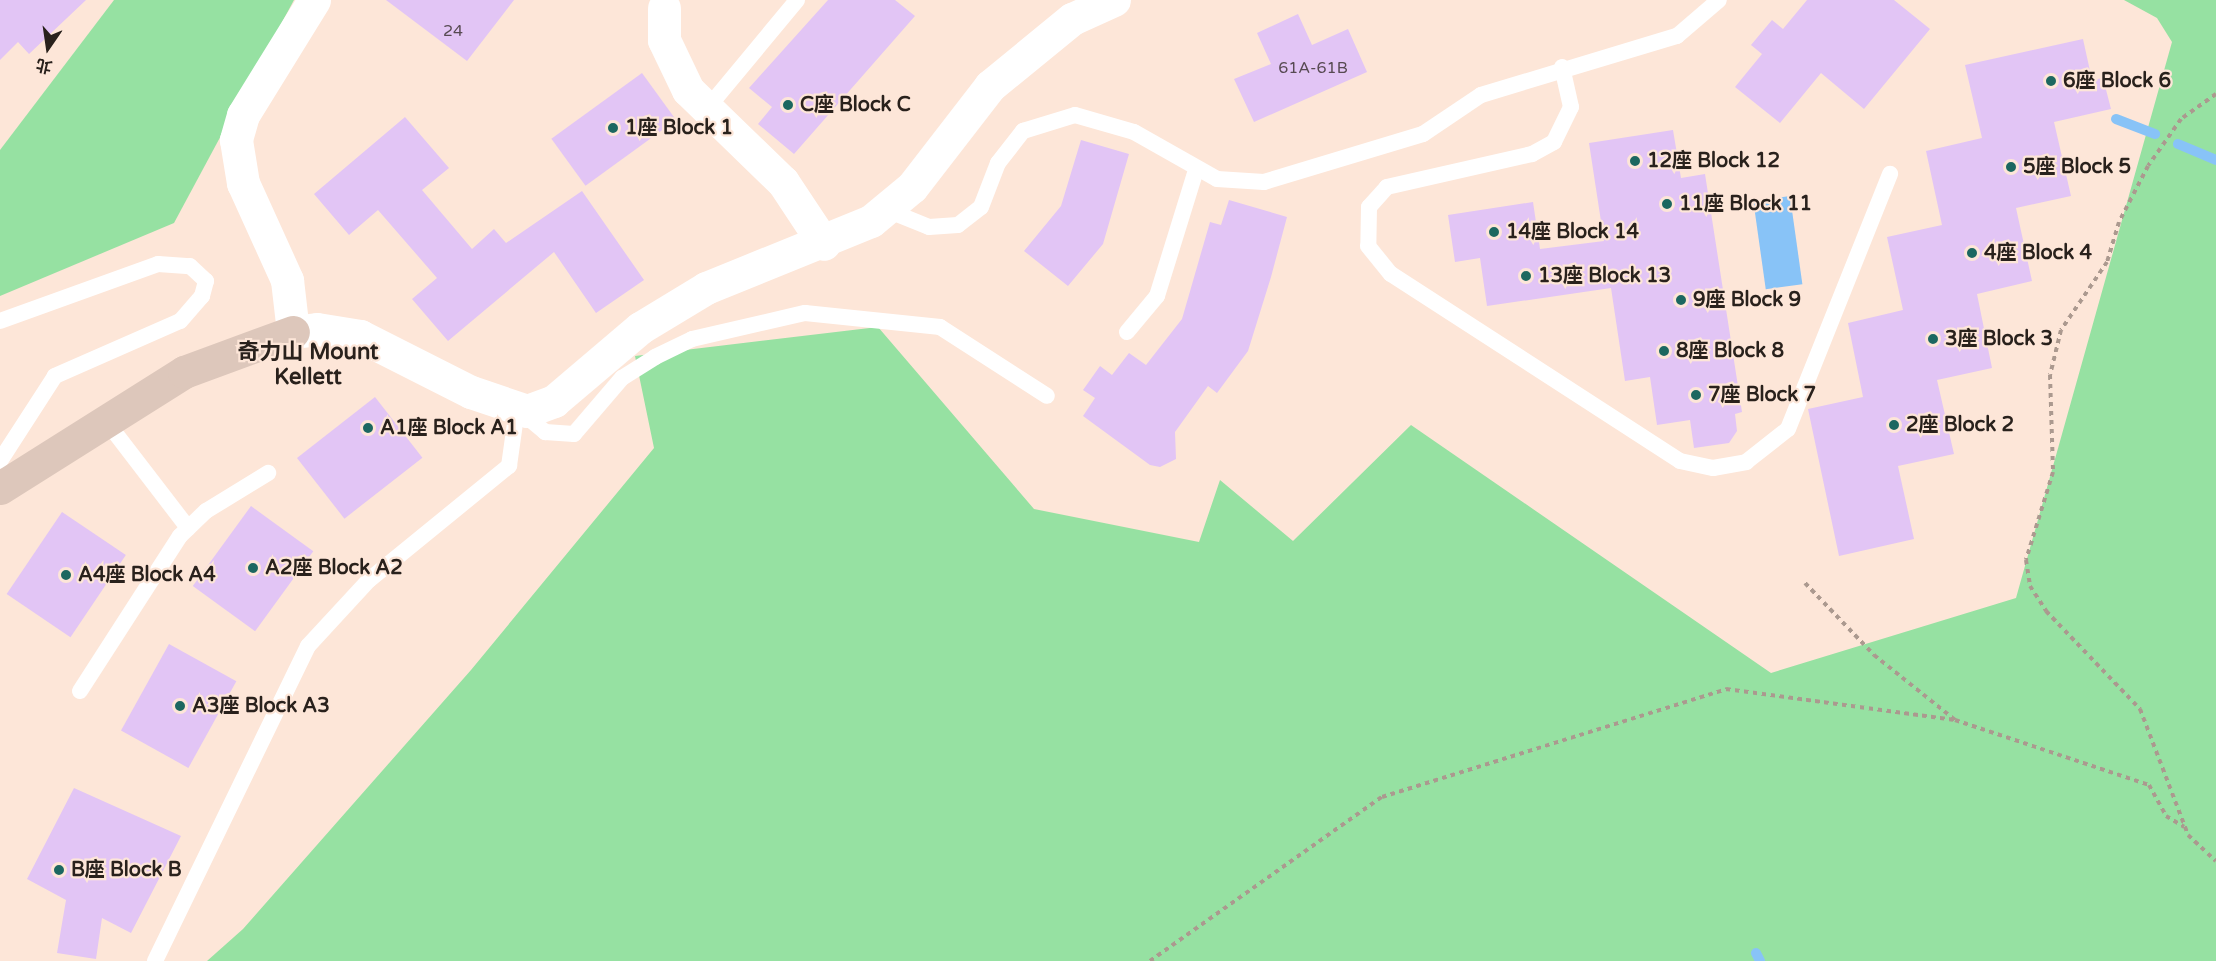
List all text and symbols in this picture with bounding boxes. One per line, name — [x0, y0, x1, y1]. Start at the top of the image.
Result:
north arrow — [18, 18, 78, 78]
house number: 24 — [443, 21, 463, 41]
text: 北 — [34, 54, 54, 77]
house number: 61A-61B — [1278, 58, 1348, 78]
place label: 6座 Block 6 — [2063, 69, 2171, 93]
marker: 6座 Block 6 — [2044, 74, 2058, 88]
place label: C座 Block C — [800, 93, 911, 117]
marker: C座 Block C — [781, 98, 795, 112]
place label: 1座 Block 1 — [625, 116, 733, 140]
marker: 1座 Block 1 — [606, 121, 620, 135]
place label: 12座 Block 12 — [1647, 149, 1780, 173]
marker: 12座 Block 12 — [1628, 154, 1642, 168]
place label: 5座 Block 5 — [2023, 155, 2131, 179]
marker: 5座 Block 5 — [2004, 160, 2018, 174]
place label: 11座 Block 11 — [1679, 192, 1812, 216]
marker: 11座 Block 11 — [1660, 197, 1674, 211]
place label: 14座 Block 14 — [1506, 220, 1639, 244]
marker: 14座 Block 14 — [1487, 225, 1501, 239]
place label: 4座 Block 4 — [1984, 241, 2092, 265]
marker: 4座 Block 4 — [1965, 246, 1979, 260]
place label: 13座 Block 13 — [1538, 264, 1671, 288]
marker: 13座 Block 13 — [1519, 269, 1533, 283]
place label: 9座 Block 9 — [1693, 288, 1801, 312]
marker: 9座 Block 9 — [1674, 293, 1688, 307]
place label: 3座 Block 3 — [1945, 327, 2053, 351]
marker: 3座 Block 3 — [1926, 332, 1940, 346]
district label: 奇力山 Mount Kellett — [238, 339, 378, 390]
place label: 8座 Block 8 — [1676, 339, 1784, 363]
marker: 8座 Block 8 — [1657, 344, 1671, 358]
place label: 7座 Block 7 — [1708, 383, 1816, 407]
marker: 7座 Block 7 — [1689, 388, 1703, 402]
place label: 2座 Block 2 — [1906, 413, 2014, 437]
place label: A1座 Block A1 — [380, 416, 518, 440]
marker: 2座 Block 2 — [1887, 418, 1901, 432]
marker: A1座 Block A1 — [361, 421, 375, 435]
place label: A2座 Block A2 — [265, 556, 403, 580]
marker: A2座 Block A2 — [246, 561, 260, 575]
place label: A4座 Block A4 — [78, 563, 216, 587]
marker: A4座 Block A4 — [59, 568, 73, 582]
place label: A3座 Block A3 — [192, 694, 330, 718]
marker: A3座 Block A3 — [173, 699, 187, 713]
place label: B座 Block B — [71, 858, 182, 882]
marker: B座 Block B — [52, 863, 66, 877]

